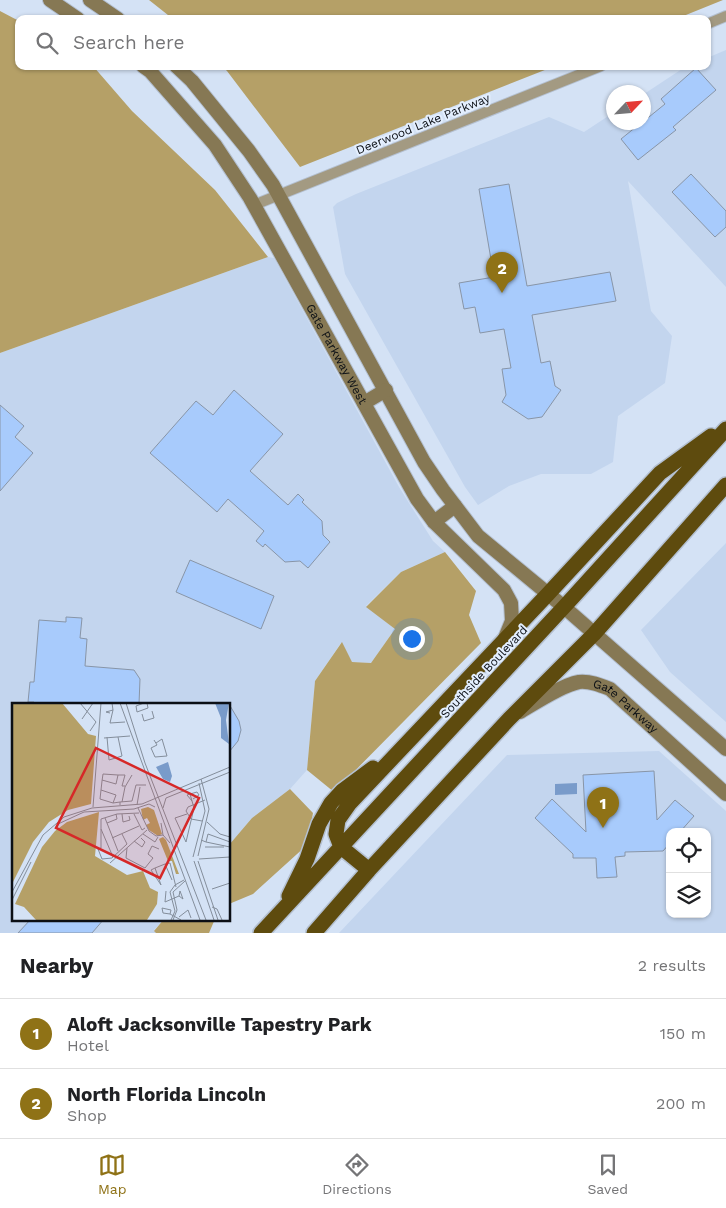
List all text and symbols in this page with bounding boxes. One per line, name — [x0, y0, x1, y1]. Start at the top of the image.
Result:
search box — [15, 15, 711, 70]
icon: search — [33, 29, 61, 57]
text: Search here — [73, 31, 184, 54]
north arrow — [606, 85, 651, 130]
street label: Deerwood Lake Parkway — [354, 90, 493, 157]
pin: 2 — [486, 252, 518, 293]
street label: Gate Parkway West — [303, 301, 370, 407]
street label: Southside Boulevard — [438, 623, 530, 721]
your location — [399, 626, 425, 652]
street label: Gate Parkway — [591, 676, 661, 737]
inset map — [12, 703, 230, 920]
pin: 1 — [587, 787, 619, 828]
map controls — [666, 828, 711, 918]
button: locate — [666, 828, 711, 873]
button: layers — [666, 873, 711, 918]
text: Nearby — [20, 953, 93, 978]
text: 2 results — [638, 956, 706, 975]
text: Aloft Jacksonville Tapestry Park — [67, 1013, 371, 1036]
text: 1 — [33, 1024, 39, 1043]
text: 150 m — [660, 1024, 706, 1043]
text: Hotel — [67, 1036, 109, 1055]
text: North Florida Lincoln — [67, 1083, 266, 1106]
text: 2 — [31, 1094, 41, 1113]
text: 200 m — [656, 1094, 706, 1113]
text: Shop — [67, 1106, 107, 1125]
tab: Map — [98, 1151, 127, 1197]
tab: Directions — [322, 1151, 392, 1197]
tab: Saved — [587, 1151, 628, 1197]

